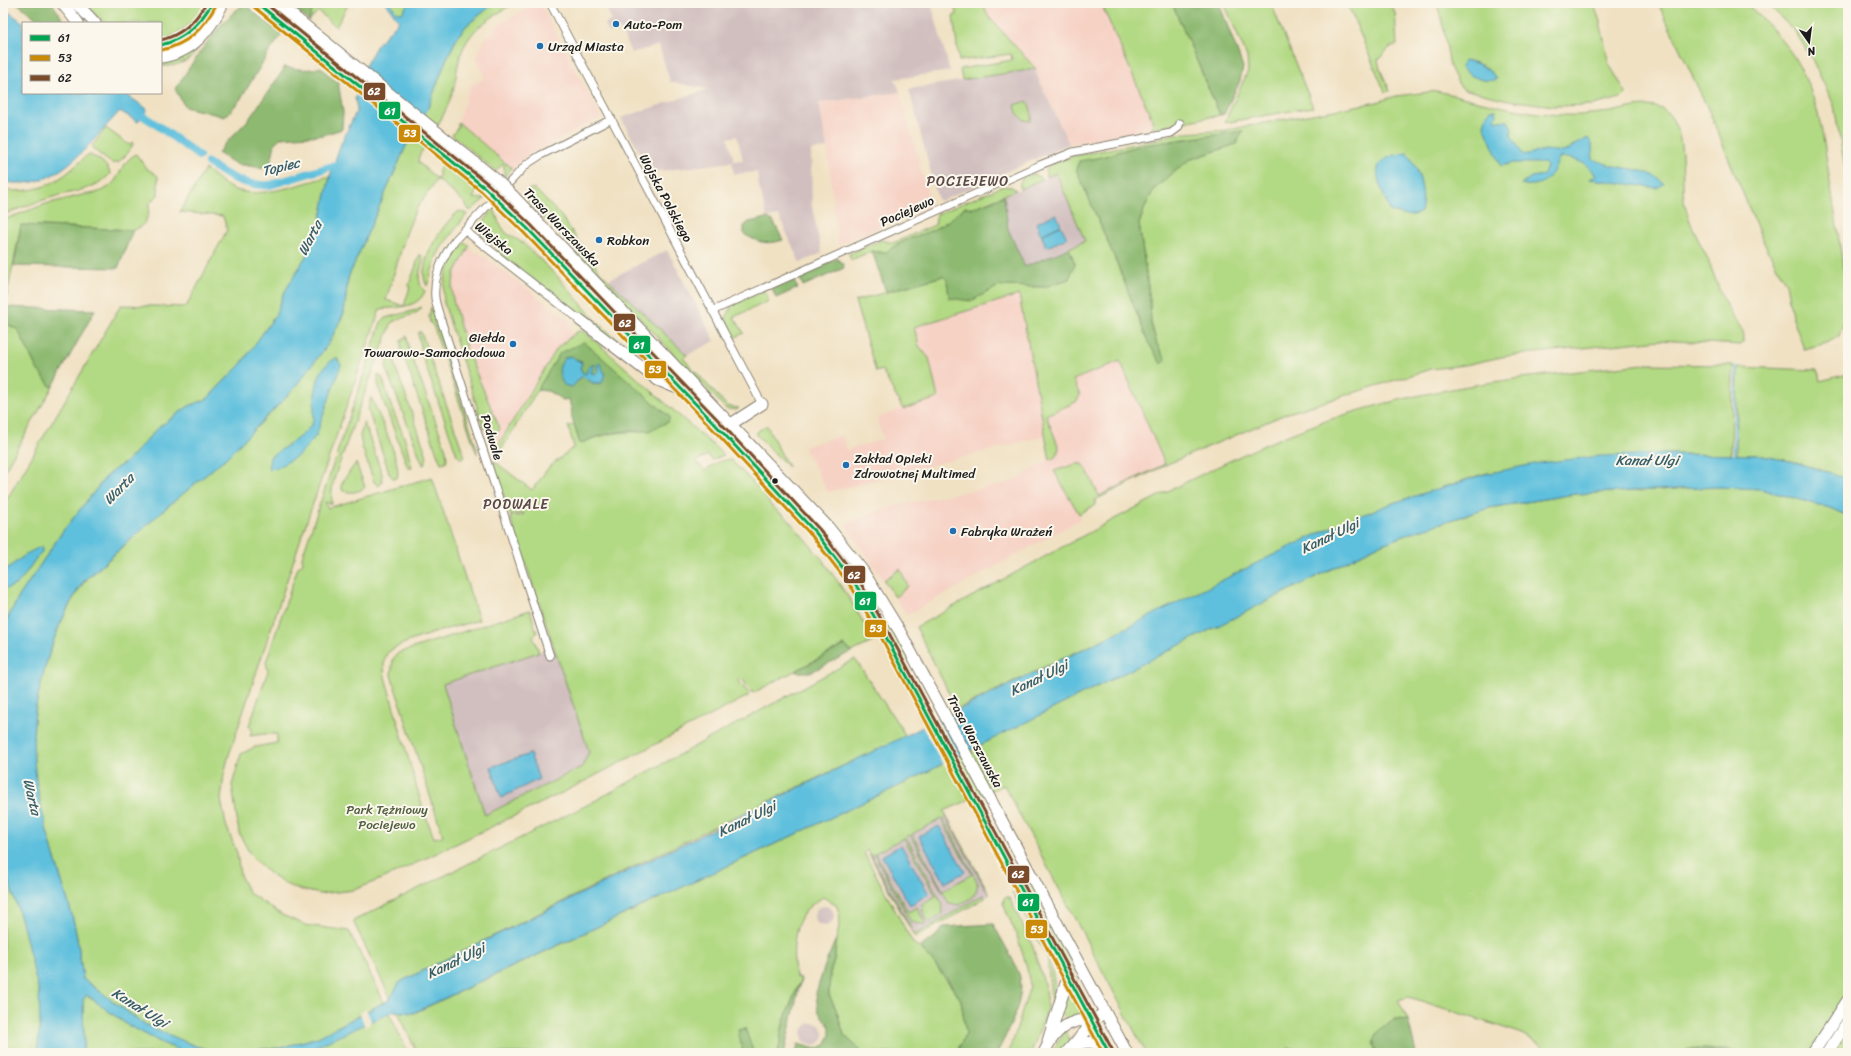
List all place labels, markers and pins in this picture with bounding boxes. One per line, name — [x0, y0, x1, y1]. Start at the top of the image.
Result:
place label: Auto-Pom — [623, 13, 682, 36]
marker: Auto-Pom — [611, 19, 621, 29]
place label: Urząd Miasta — [548, 35, 624, 58]
marker: Urząd Miasta — [535, 41, 545, 51]
place label: Robkon — [607, 229, 649, 252]
marker: Robkon — [594, 235, 604, 245]
place label: Giełda Towarowo-Samochodowa — [363, 326, 505, 364]
marker: Giełda Towarowo-Samochodowa — [508, 339, 518, 349]
place label: Zakład Opieki Zdrowotnej Multimed — [854, 447, 976, 485]
marker: Zakład Opieki Zdrowotnej Multimed — [841, 460, 851, 470]
unlabelled marker — [770, 476, 780, 486]
place label: Fabryka Wrażeń — [961, 520, 1053, 543]
marker: Fabryka Wrażeń — [948, 526, 958, 536]

